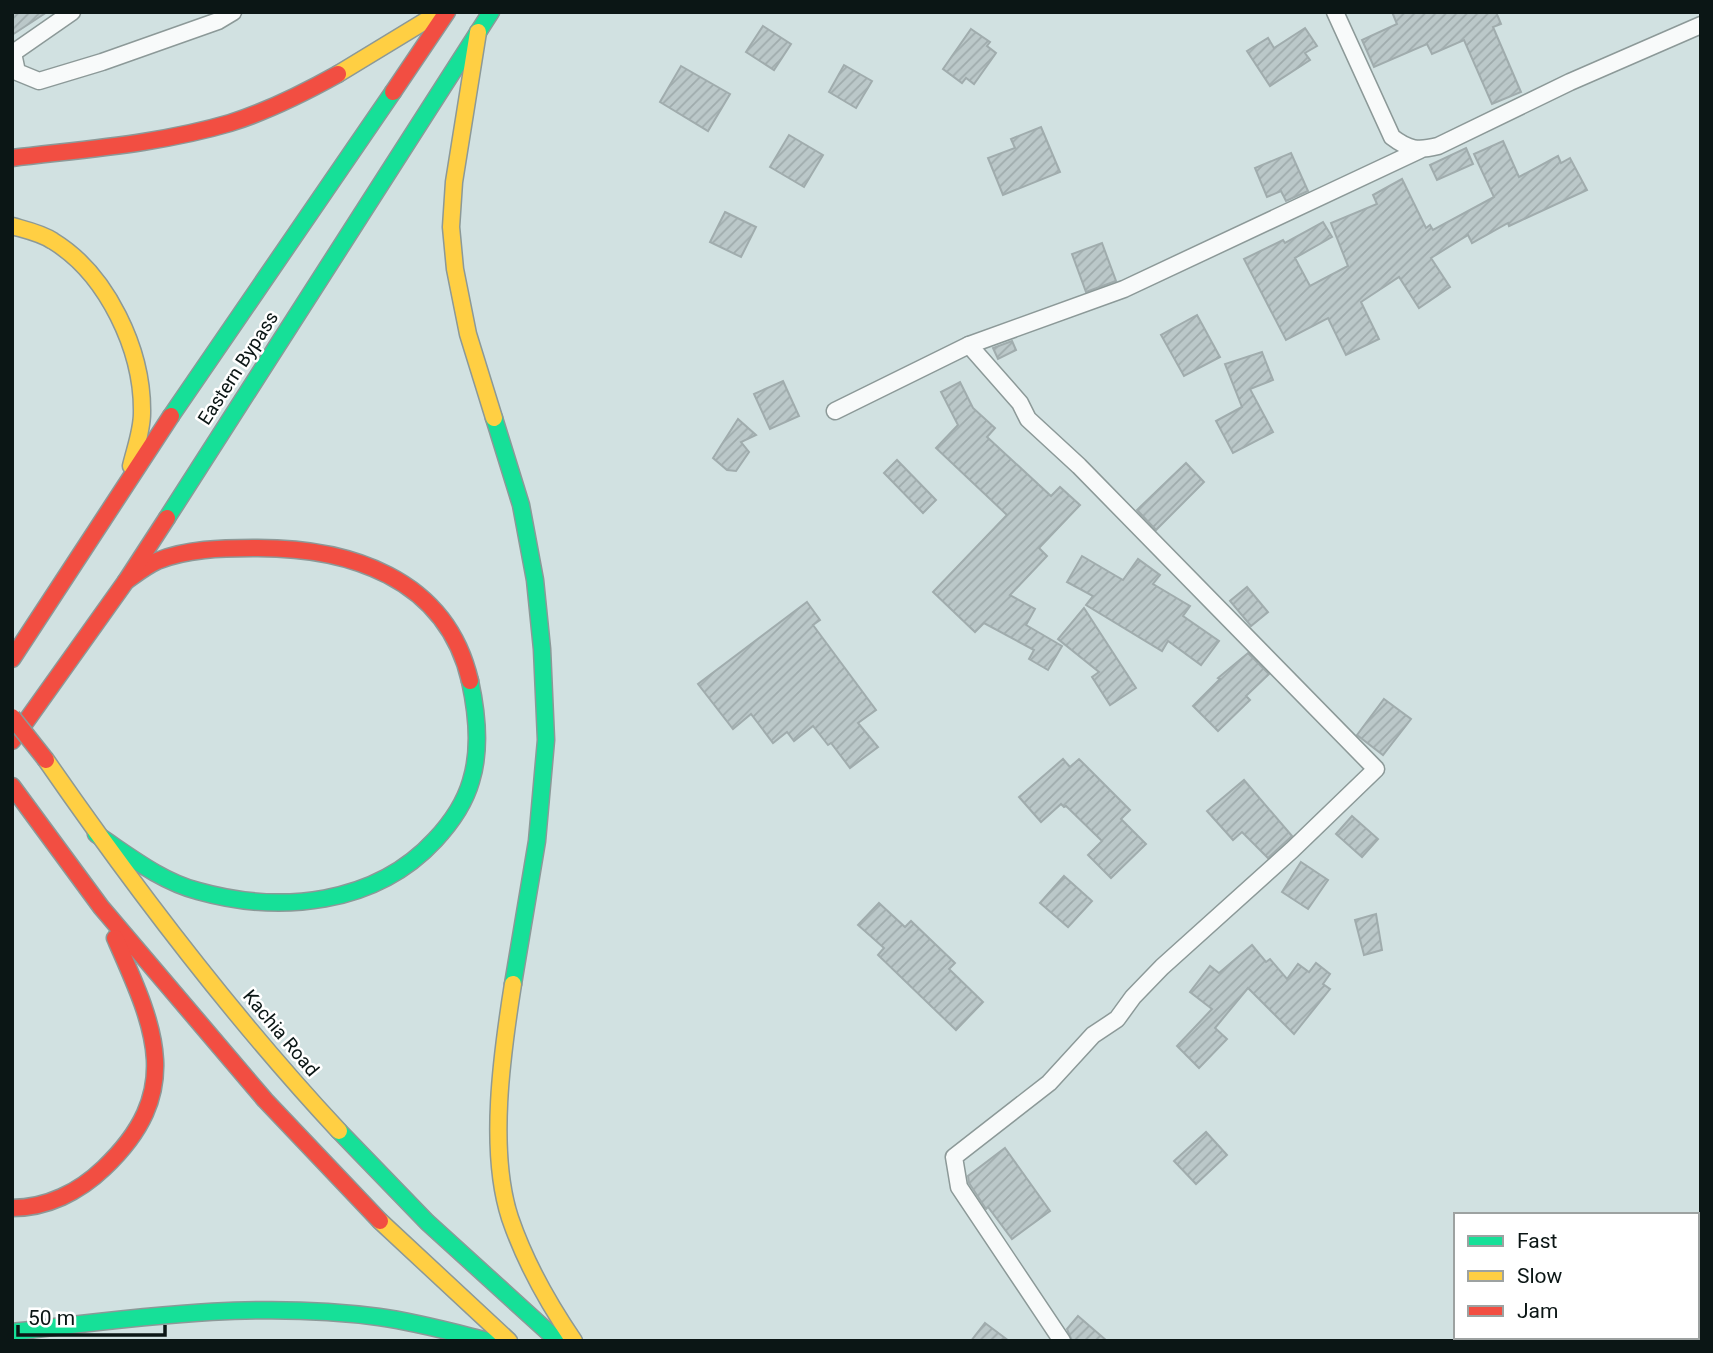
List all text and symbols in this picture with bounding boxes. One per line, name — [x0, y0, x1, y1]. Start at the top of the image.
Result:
street label: Eastern Bypass — [193, 307, 283, 429]
street label: Kachia Road — [238, 985, 324, 1081]
legend — [1454, 1213, 1699, 1339]
text: Fast — [1517, 1229, 1558, 1253]
text: Slow — [1517, 1264, 1563, 1288]
scale bar — [18, 1294, 164, 1338]
text: Jam — [1517, 1299, 1558, 1323]
text: 50 m — [28, 1306, 75, 1330]

